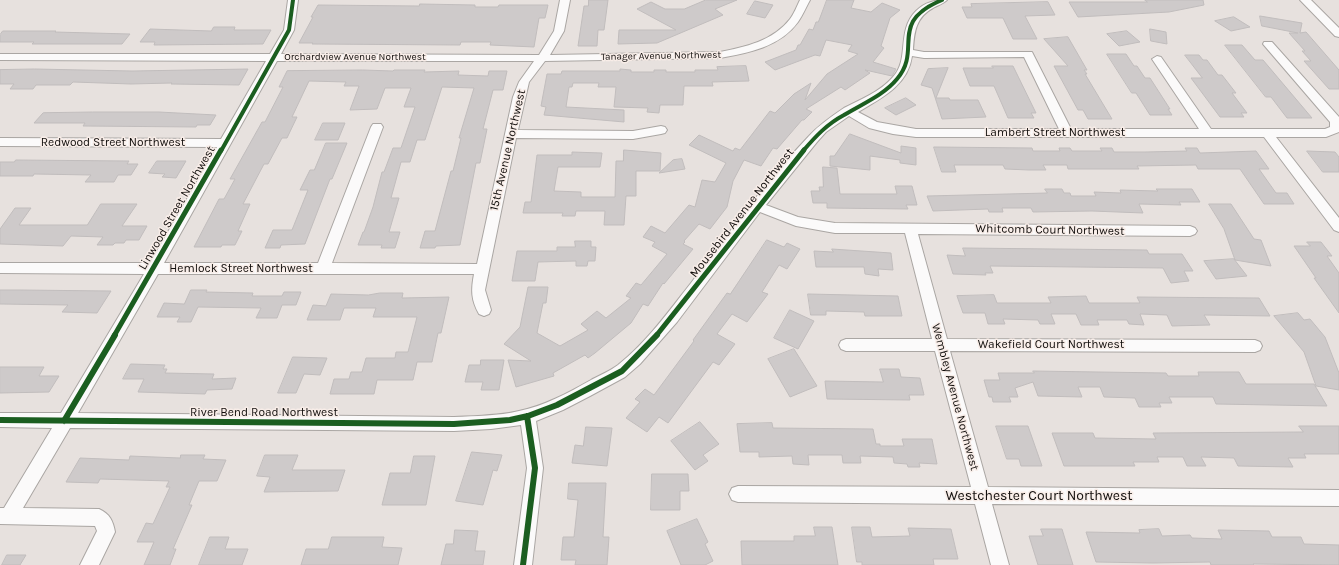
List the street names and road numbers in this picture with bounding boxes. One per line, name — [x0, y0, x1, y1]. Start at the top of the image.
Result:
street label: Tanager Avenue Northwest — [601, 49, 721, 63]
street label: Orchardview Avenue Northwest — [284, 51, 426, 63]
street label: 15th Avenue Northwest — [487, 88, 529, 212]
street label: Lambert Street Northwest — [985, 126, 1125, 140]
street label: Redwood Street Northwest — [41, 136, 185, 150]
street label: Linwood Street Northwest — [136, 144, 218, 272]
street label: Mousebird Avenue Northwest — [687, 145, 797, 281]
street label: Whitcomb Court Northwest — [975, 221, 1125, 239]
street label: Hemlock Street Northwest — [169, 262, 313, 276]
street label: Wembley Avenue Northwest — [928, 322, 982, 472]
street label: Wakefield Court Northwest — [978, 338, 1124, 352]
street label: River Bend Road Northwest — [190, 406, 338, 420]
street label: Westchester Court Northwest — [945, 488, 1133, 504]

